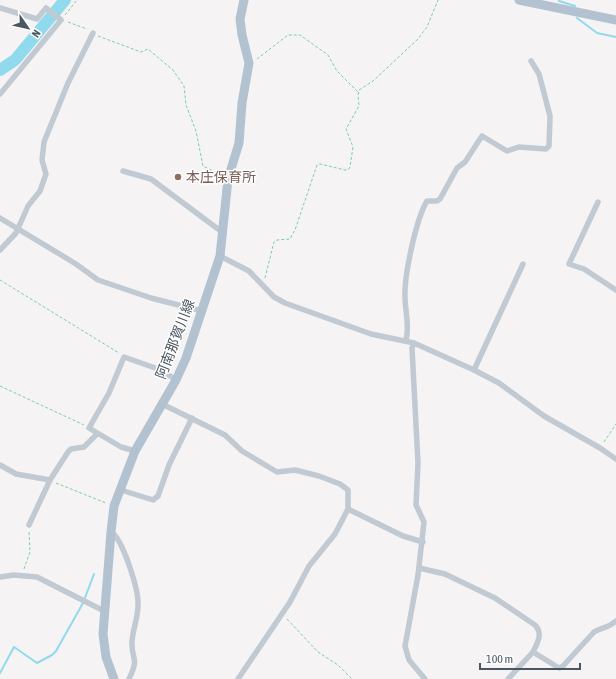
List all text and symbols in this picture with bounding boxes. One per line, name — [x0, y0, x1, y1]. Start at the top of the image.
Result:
north arrow — [8, 8, 48, 48]
text: N — [29, 28, 43, 40]
place label: 本庄保育所 — [186, 169, 256, 185]
marker: 本庄保育所 — [173, 172, 183, 182]
street label: 阿南那賀川線 — [152, 297, 198, 381]
scale bar — [480, 645, 580, 671]
text: 100 m — [486, 652, 513, 666]

